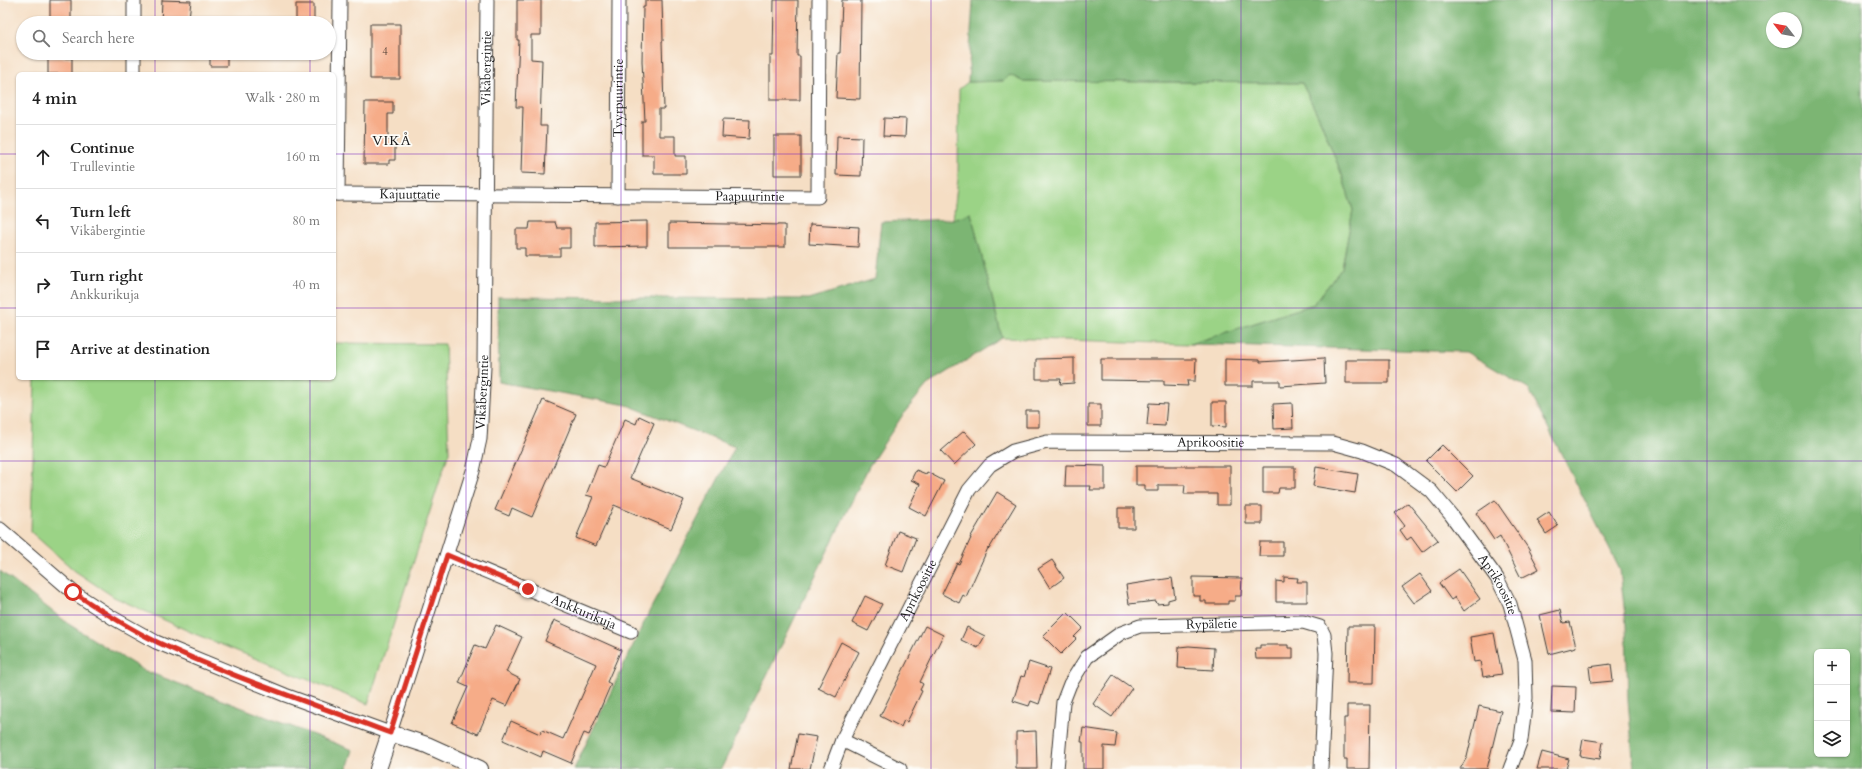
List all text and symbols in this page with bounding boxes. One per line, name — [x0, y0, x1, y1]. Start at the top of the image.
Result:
north arrow — [1766, 12, 1802, 48]
search box — [16, 16, 336, 60]
icon: search — [30, 27, 52, 49]
text: Search here — [62, 28, 135, 48]
street label: Vikåbergintie — [477, 30, 496, 106]
house number: 4 — [382, 44, 388, 59]
street label: Tyyrpuurintie — [609, 59, 628, 137]
text: 4 min — [32, 87, 77, 110]
text: Walk · 280 m — [245, 89, 320, 107]
district label: VIKÅ — [372, 131, 412, 150]
text: Continue — [70, 138, 135, 158]
icon: ahead — [32, 146, 54, 168]
text: 160 m — [286, 148, 320, 166]
text: Trullevintie — [70, 158, 135, 176]
street label: Kajuuttatie — [380, 185, 441, 204]
street label: Paapuurintie — [715, 187, 785, 206]
text: Turn left — [70, 202, 131, 222]
icon: left — [32, 210, 54, 232]
text: 80 m — [292, 212, 320, 230]
text: Vikåbergintie — [70, 222, 145, 240]
text: Turn right — [70, 266, 143, 286]
icon: right — [32, 274, 54, 296]
text: 40 m — [292, 276, 320, 294]
text: Ankkurikuja — [70, 286, 139, 304]
icon: arrive — [32, 338, 54, 360]
text: Arrive at destination — [70, 339, 210, 359]
street label: Vikåbergintie — [472, 354, 493, 430]
street label: Aprikoositie — [1177, 433, 1245, 452]
street label: Aprikoositie — [1474, 550, 1521, 617]
street label: Aprikoositie — [895, 556, 941, 624]
route end — [519, 580, 537, 598]
route start — [64, 583, 82, 601]
street label: Ankkurikuja — [548, 590, 619, 634]
street label: Rypäletie — [1186, 615, 1238, 634]
map controls — [1814, 649, 1850, 757]
button: + — [1814, 649, 1850, 685]
button: − — [1814, 685, 1850, 721]
button: layers — [1814, 721, 1850, 757]

